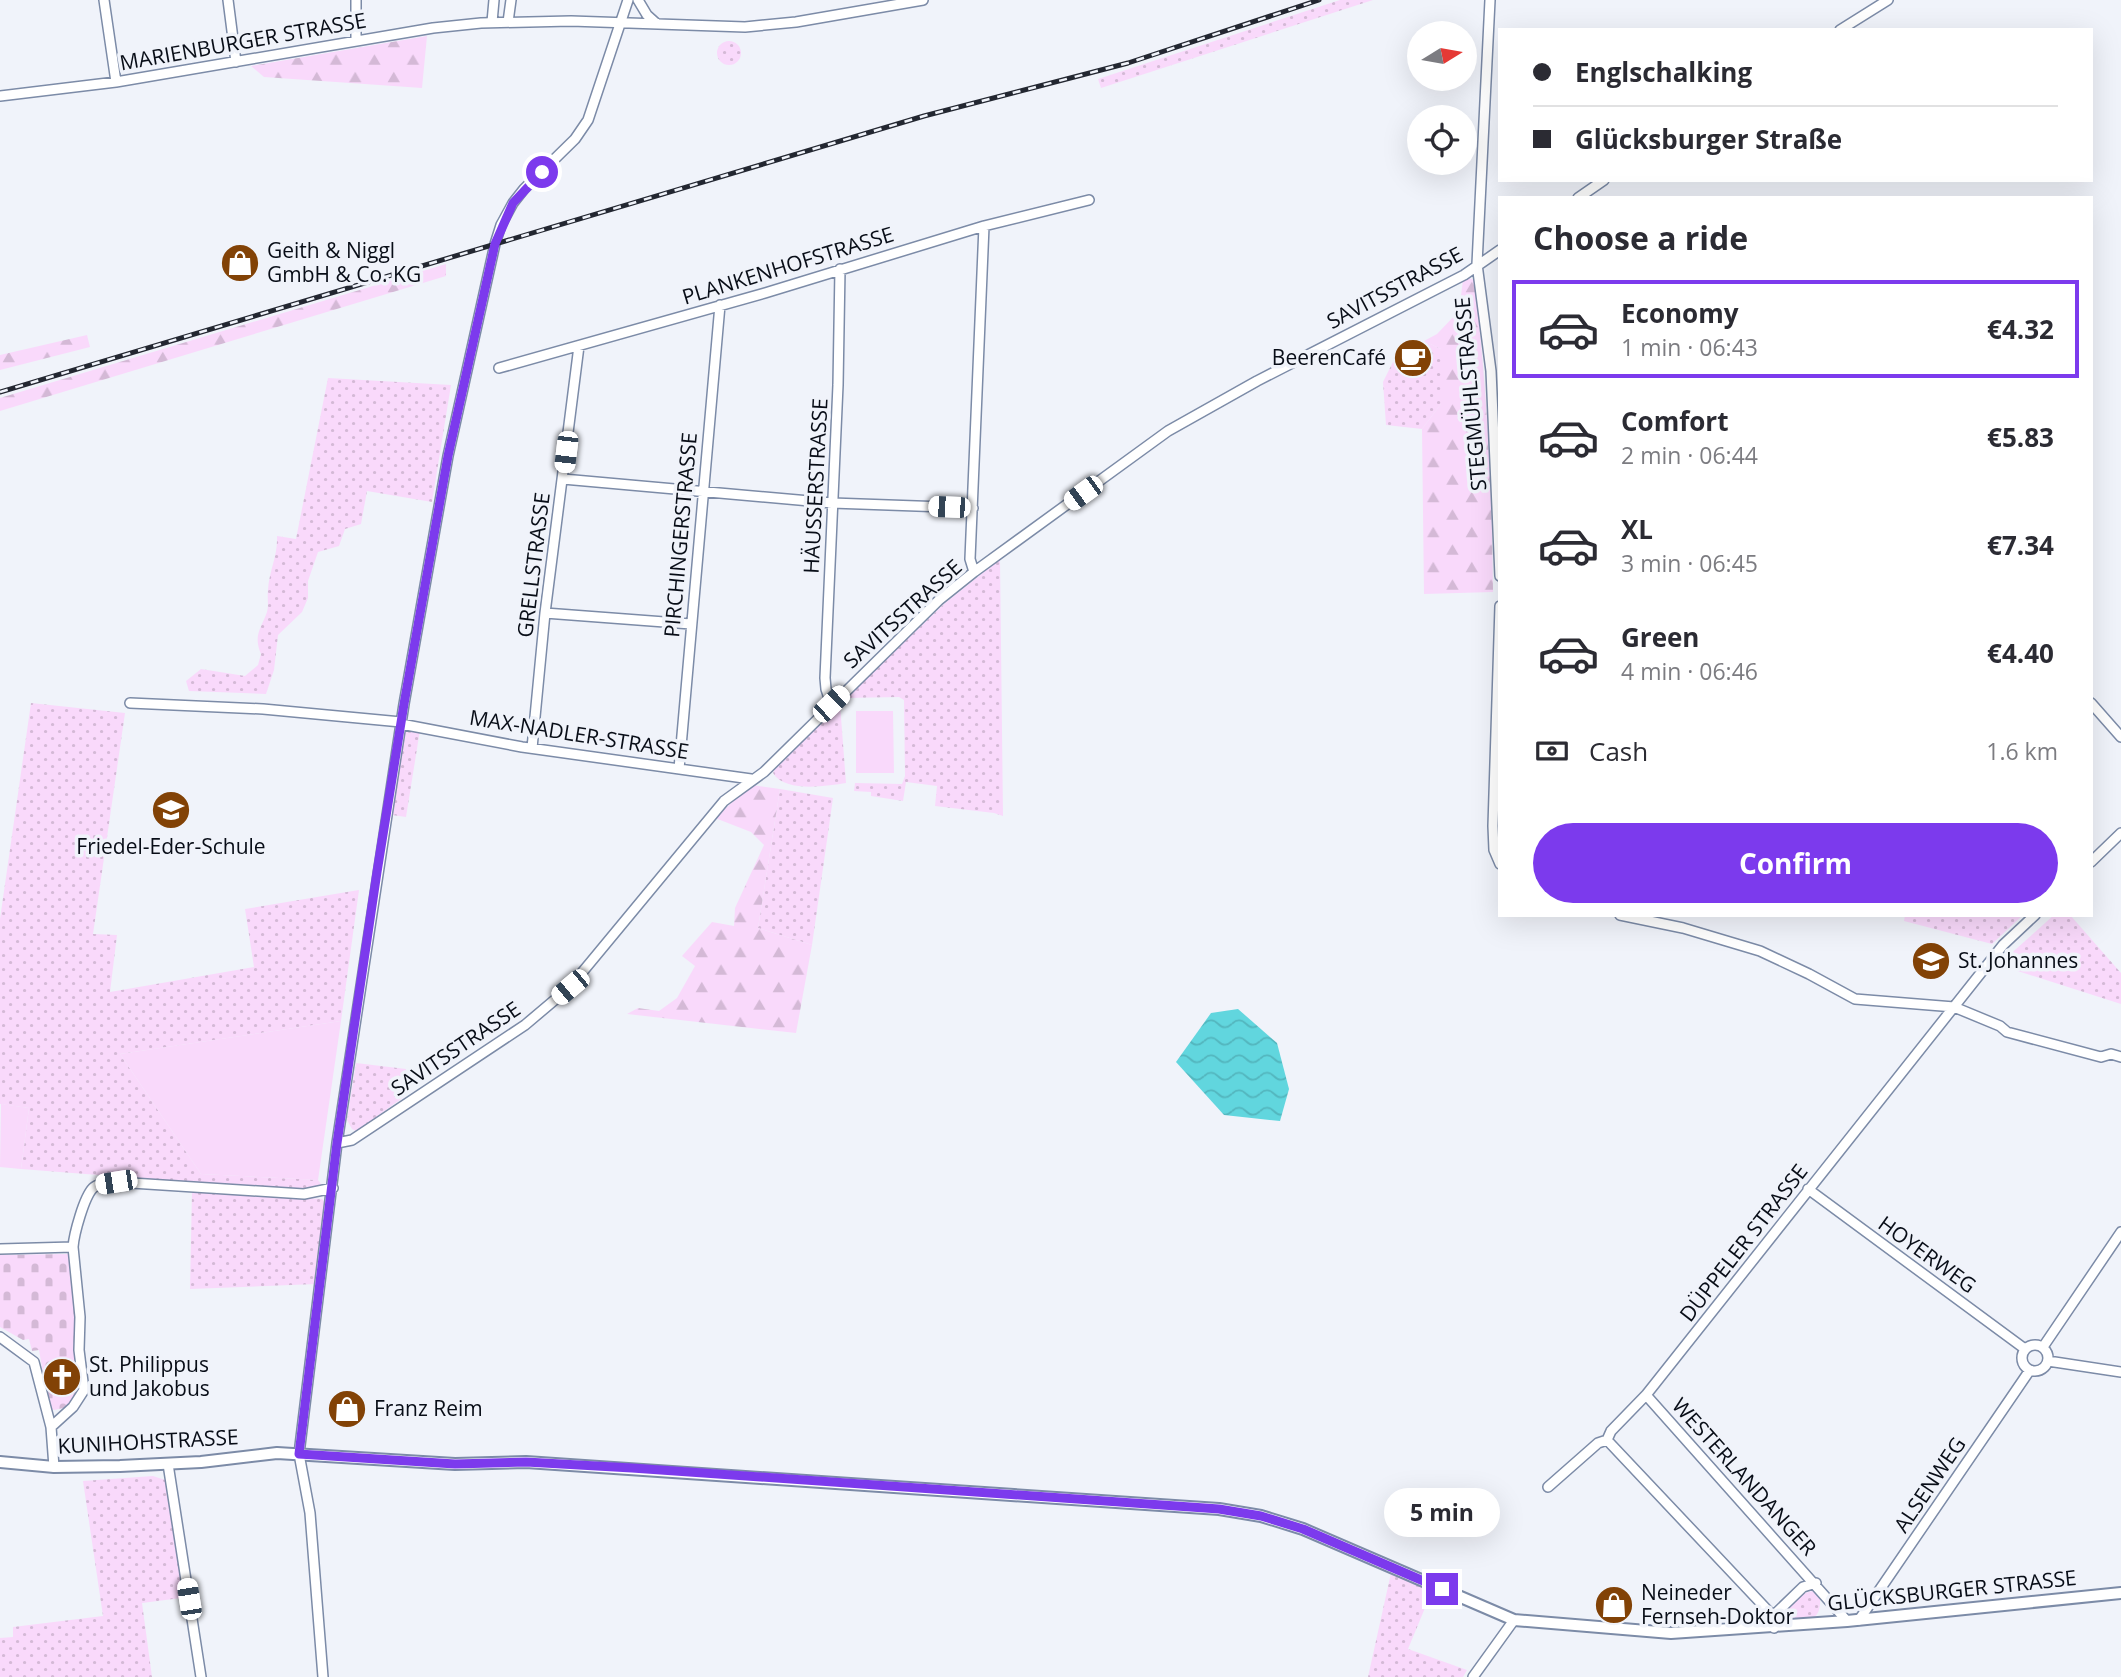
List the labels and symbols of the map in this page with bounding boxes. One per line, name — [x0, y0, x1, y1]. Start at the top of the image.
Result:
street label: MARIENBURGER STRASSE — [117, 6, 368, 76]
north arrow — [1407, 21, 1477, 91]
route start — [526, 156, 558, 188]
street label: PLANKENHOFSTRASSE — [679, 220, 897, 311]
place label: Geith & Niggl GmbH & Co. KG — [267, 236, 421, 288]
street label: SAVITSSTRASSE — [1322, 239, 1467, 335]
shop icon: Geith & Niggl GmbH & Co. KG — [219, 242, 261, 284]
street label: STEGMÜHLSTRASSE — [1448, 296, 1492, 492]
cafe icon: BeerenCafé — [1392, 337, 1434, 379]
place label: BeerenCafé — [1272, 343, 1386, 371]
street label: HÄUSSERSTRASSE — [796, 397, 834, 574]
car — [554, 430, 579, 474]
street label: PIRCHINGERSTRASSE — [657, 431, 703, 639]
car — [1060, 472, 1107, 514]
street label: GRELLSTRASSE — [510, 491, 556, 639]
car — [928, 496, 971, 518]
street label: SAVITSSTRASSE — [837, 553, 968, 674]
car — [809, 682, 854, 726]
street label: MAX-NADLER-STRASSE — [467, 703, 691, 765]
school or university icon: Friedel-Eder-Schule — [150, 789, 192, 831]
place label: Friedel-Eder-Schule — [76, 832, 266, 860]
school or university icon: St. Johannes — [1910, 940, 1952, 982]
place label: St. Johannes — [1958, 946, 2078, 974]
car — [548, 965, 593, 1009]
street label: SAVITSSTRASSE — [385, 995, 526, 1102]
street label: DÜPPELER STRASSE — [1673, 1158, 1814, 1327]
car — [94, 1168, 139, 1196]
street label: HOYERWEG — [1873, 1209, 1982, 1299]
place label: St. Philippus und Jakobus — [89, 1350, 210, 1402]
church icon: St. Philippus und Jakobus — [41, 1356, 83, 1398]
shop icon: Franz Reim — [326, 1388, 368, 1430]
street label: WESTERLANDANGER — [1666, 1392, 1823, 1561]
place label: Franz Reim — [374, 1394, 483, 1422]
street label: KUNIHOHSTRASSE — [57, 1422, 239, 1460]
street label: ALSENWEG — [1887, 1431, 1971, 1538]
callout: 5 min — [1384, 1488, 1500, 1536]
street label: GLÜCKSBURGER STRASSE — [1826, 1563, 2078, 1617]
route end — [1426, 1573, 1458, 1605]
car — [176, 1577, 203, 1621]
place label: Neineder Fernseh-Doktor — [1641, 1578, 1795, 1630]
shop icon: Neineder Fernseh-Doktor — [1593, 1584, 1635, 1626]

